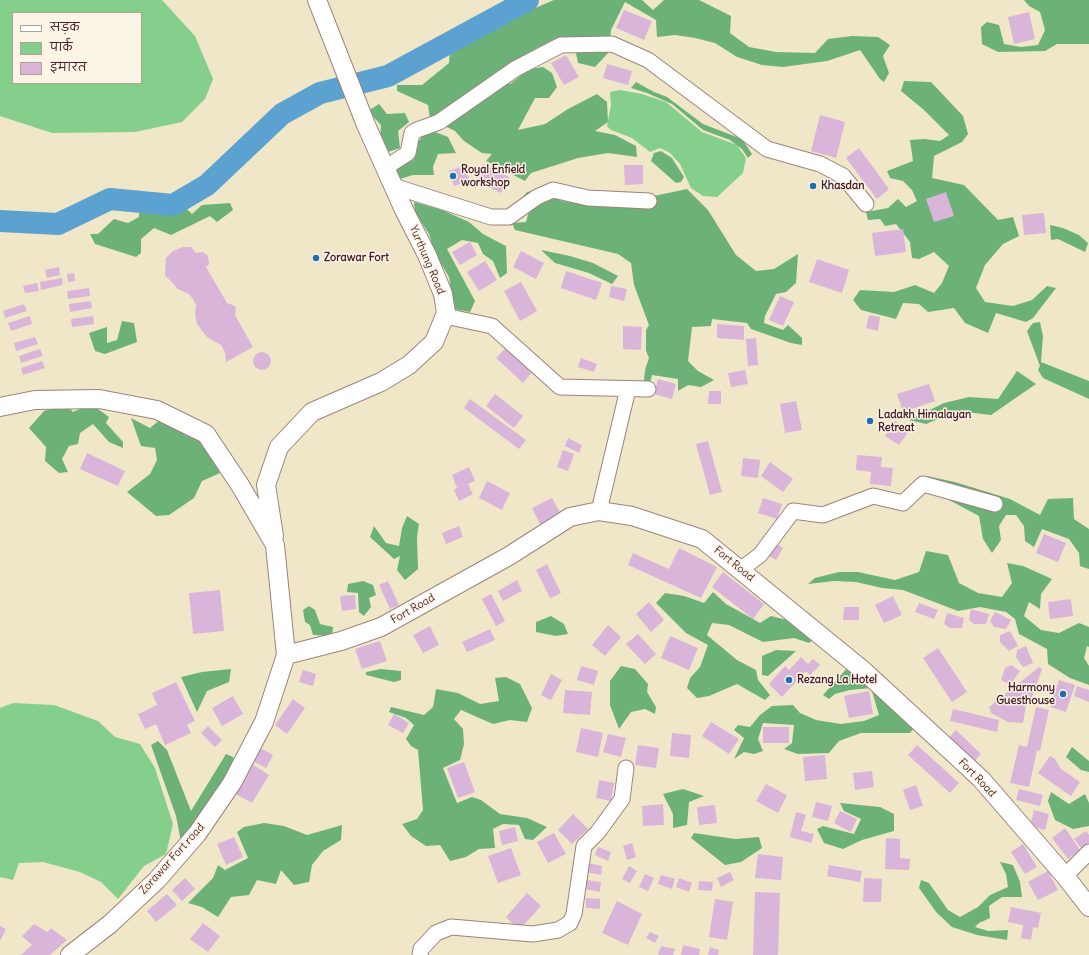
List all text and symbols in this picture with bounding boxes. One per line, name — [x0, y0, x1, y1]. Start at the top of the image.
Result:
legend — [12, 12, 142, 84]
text: सड़क — [50, 19, 80, 34]
text: पार्क — [50, 39, 73, 54]
text: इमारत — [50, 59, 87, 74]
place label: Royal Enfield workshop — [461, 163, 525, 189]
marker: Royal Enfield workshop — [448, 171, 458, 181]
place label: Khasdan — [821, 179, 865, 193]
marker: Khasdan — [808, 181, 818, 191]
street label: Yurthung Road — [407, 223, 447, 297]
place label: Zorawar Fort — [324, 251, 389, 265]
marker: Zorawar Fort — [311, 253, 321, 263]
place label: Ladakh Himalayan Retreat — [878, 408, 971, 434]
marker: Ladakh Himalayan Retreat — [865, 416, 875, 426]
street label: Fort Road — [711, 544, 757, 584]
street label: Fort Road — [389, 591, 437, 627]
place label: Rezang La Hotel — [797, 673, 877, 687]
marker: Rezang La Hotel — [784, 675, 794, 685]
place label: Harmony Guesthouse — [996, 681, 1055, 707]
marker: Harmony Guesthouse — [1058, 689, 1068, 699]
street label: Fort Road — [955, 756, 999, 800]
street label: Zorawar Fort road — [137, 821, 207, 897]

